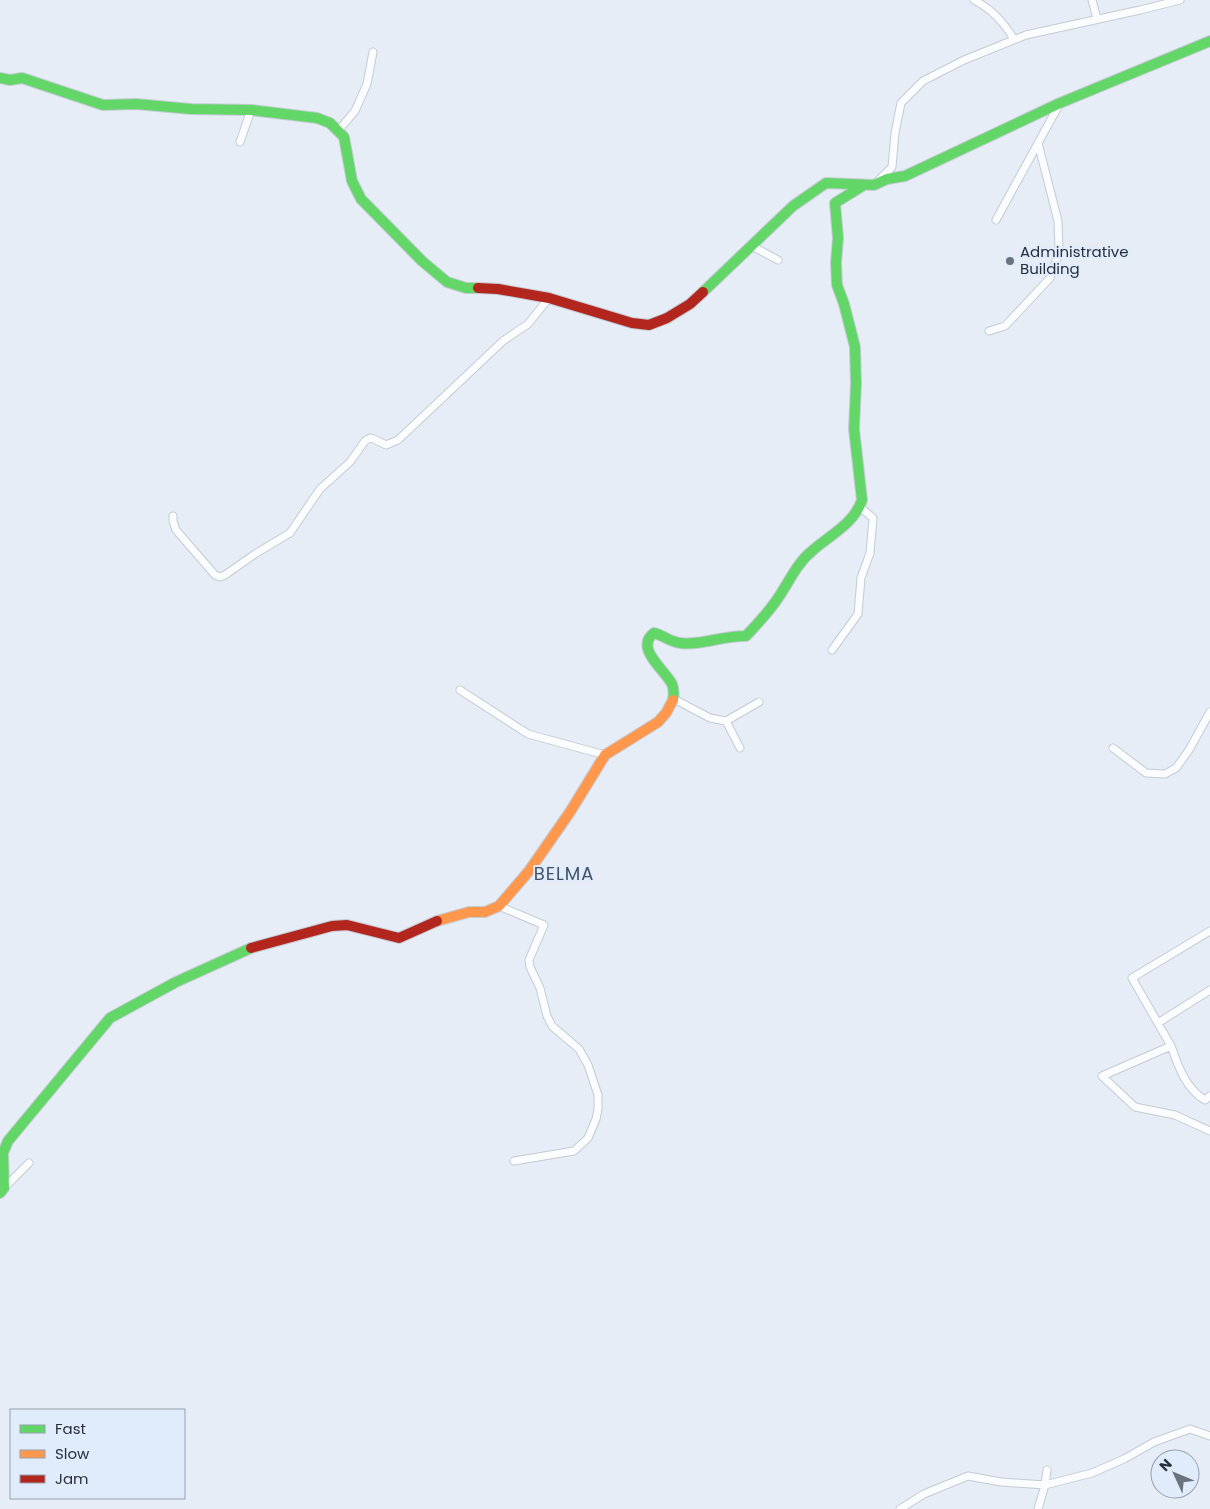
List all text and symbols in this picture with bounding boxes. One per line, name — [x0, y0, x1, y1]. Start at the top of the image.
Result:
place label: Administrative Building — [1020, 241, 1129, 279]
marker: Administrative Building — [1004, 255, 1016, 267]
district label: BELMA — [534, 861, 594, 886]
legend — [10, 1409, 185, 1499]
text: Fast — [55, 1418, 86, 1439]
text: Slow — [55, 1443, 90, 1464]
north arrow — [1150, 1449, 1200, 1499]
text: N — [1155, 1454, 1176, 1476]
text: Jam — [55, 1468, 89, 1489]

